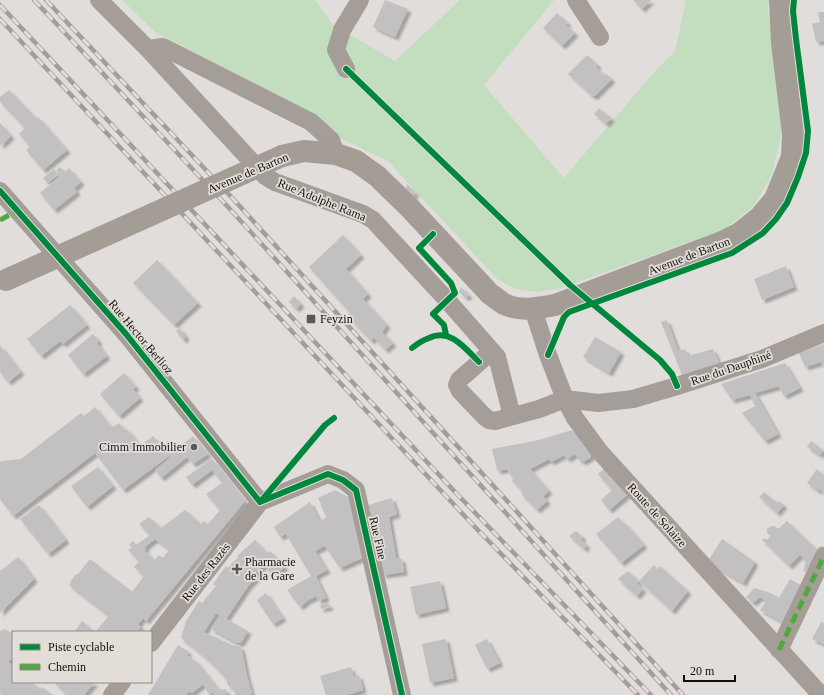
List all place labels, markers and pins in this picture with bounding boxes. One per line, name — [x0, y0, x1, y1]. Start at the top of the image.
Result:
place label: Feyzin — [320, 312, 353, 326]
marker: Feyzin — [305, 313, 317, 325]
place label: Cimm Immobilier — [99, 440, 186, 454]
marker: Cimm Immobilier — [189, 442, 199, 452]
place label: Pharmacie de la Gare — [245, 555, 296, 583]
marker: Pharmacie de la Gare — [232, 564, 242, 574]

